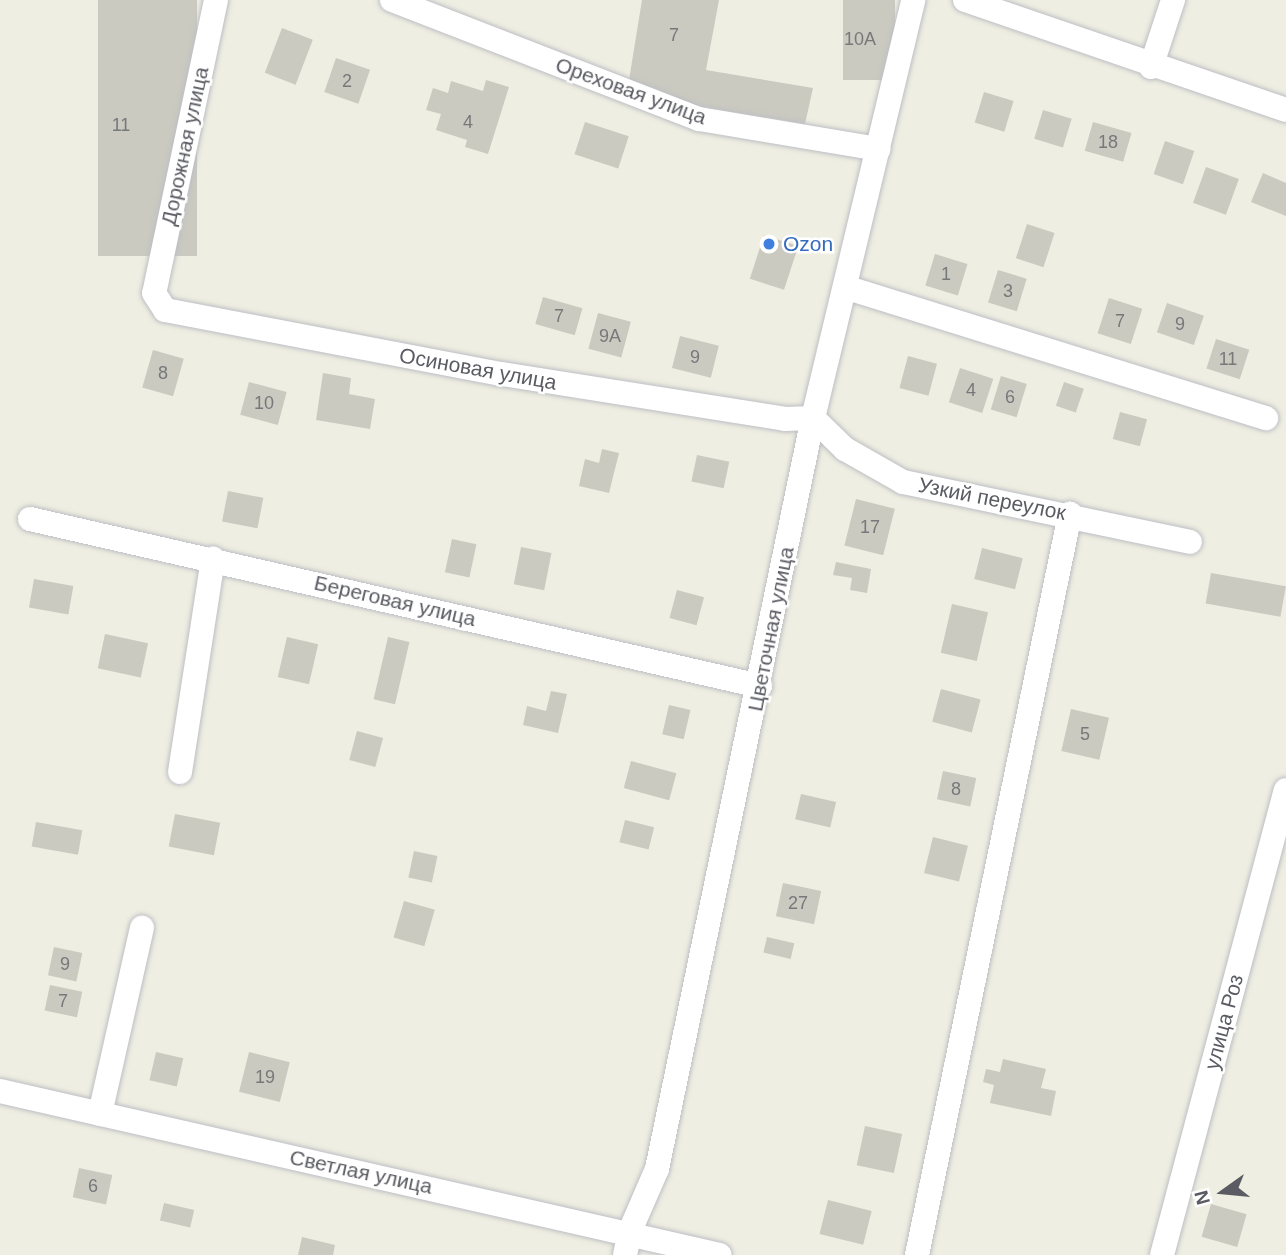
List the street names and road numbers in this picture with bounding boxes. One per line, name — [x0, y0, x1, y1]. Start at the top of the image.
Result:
street label: Ореховая улица — [552, 52, 710, 130]
street label: Дорожная улица — [156, 64, 214, 228]
street label: Осиновая улица — [397, 343, 559, 395]
street label: Узкий переулок — [916, 472, 1068, 526]
street label: Цветочная улица — [743, 545, 799, 713]
street label: Береговая улица — [312, 570, 478, 632]
street label: улица Роз — [1199, 972, 1249, 1072]
street label: Светлая улица — [287, 1145, 435, 1199]

